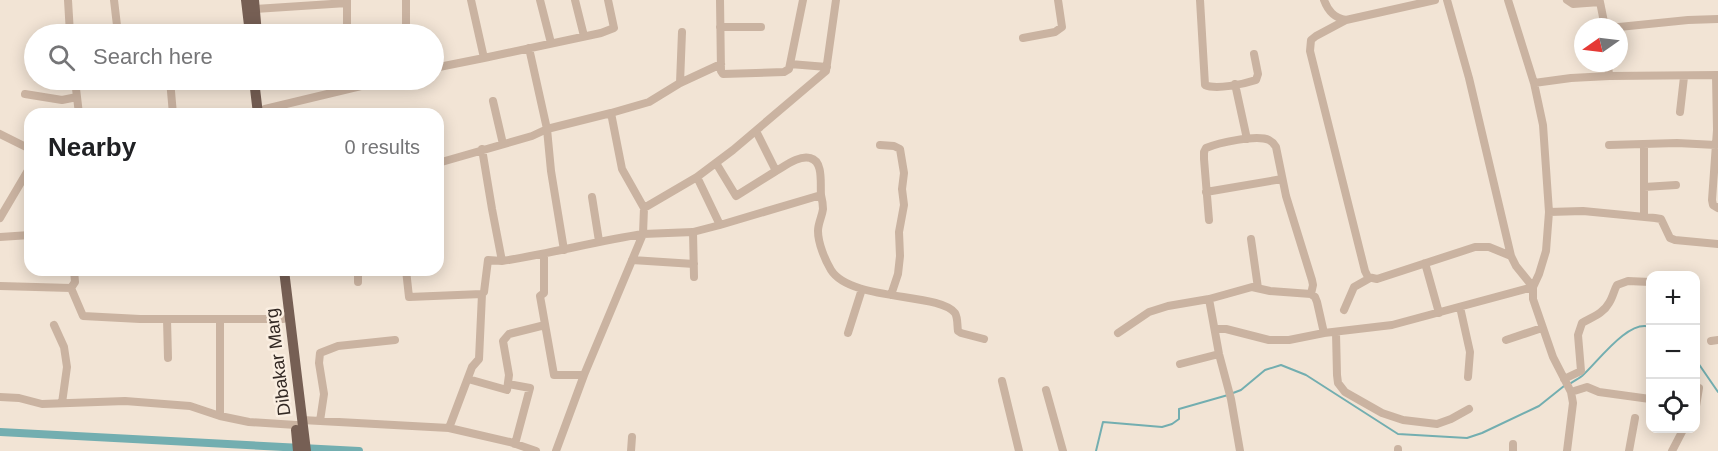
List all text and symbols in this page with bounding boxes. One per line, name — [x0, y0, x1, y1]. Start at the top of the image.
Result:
north arrow — [1574, 18, 1628, 72]
search box — [24, 24, 444, 90]
icon: search — [45, 41, 78, 74]
text: Search here — [93, 44, 213, 69]
text: Nearby — [48, 132, 136, 162]
text: 0 results — [344, 136, 420, 158]
map controls — [1646, 271, 1700, 433]
button: + — [1646, 271, 1700, 325]
street label: Dibakar Marg — [261, 307, 295, 417]
button: − — [1646, 325, 1700, 379]
button: locate — [1646, 379, 1700, 433]

